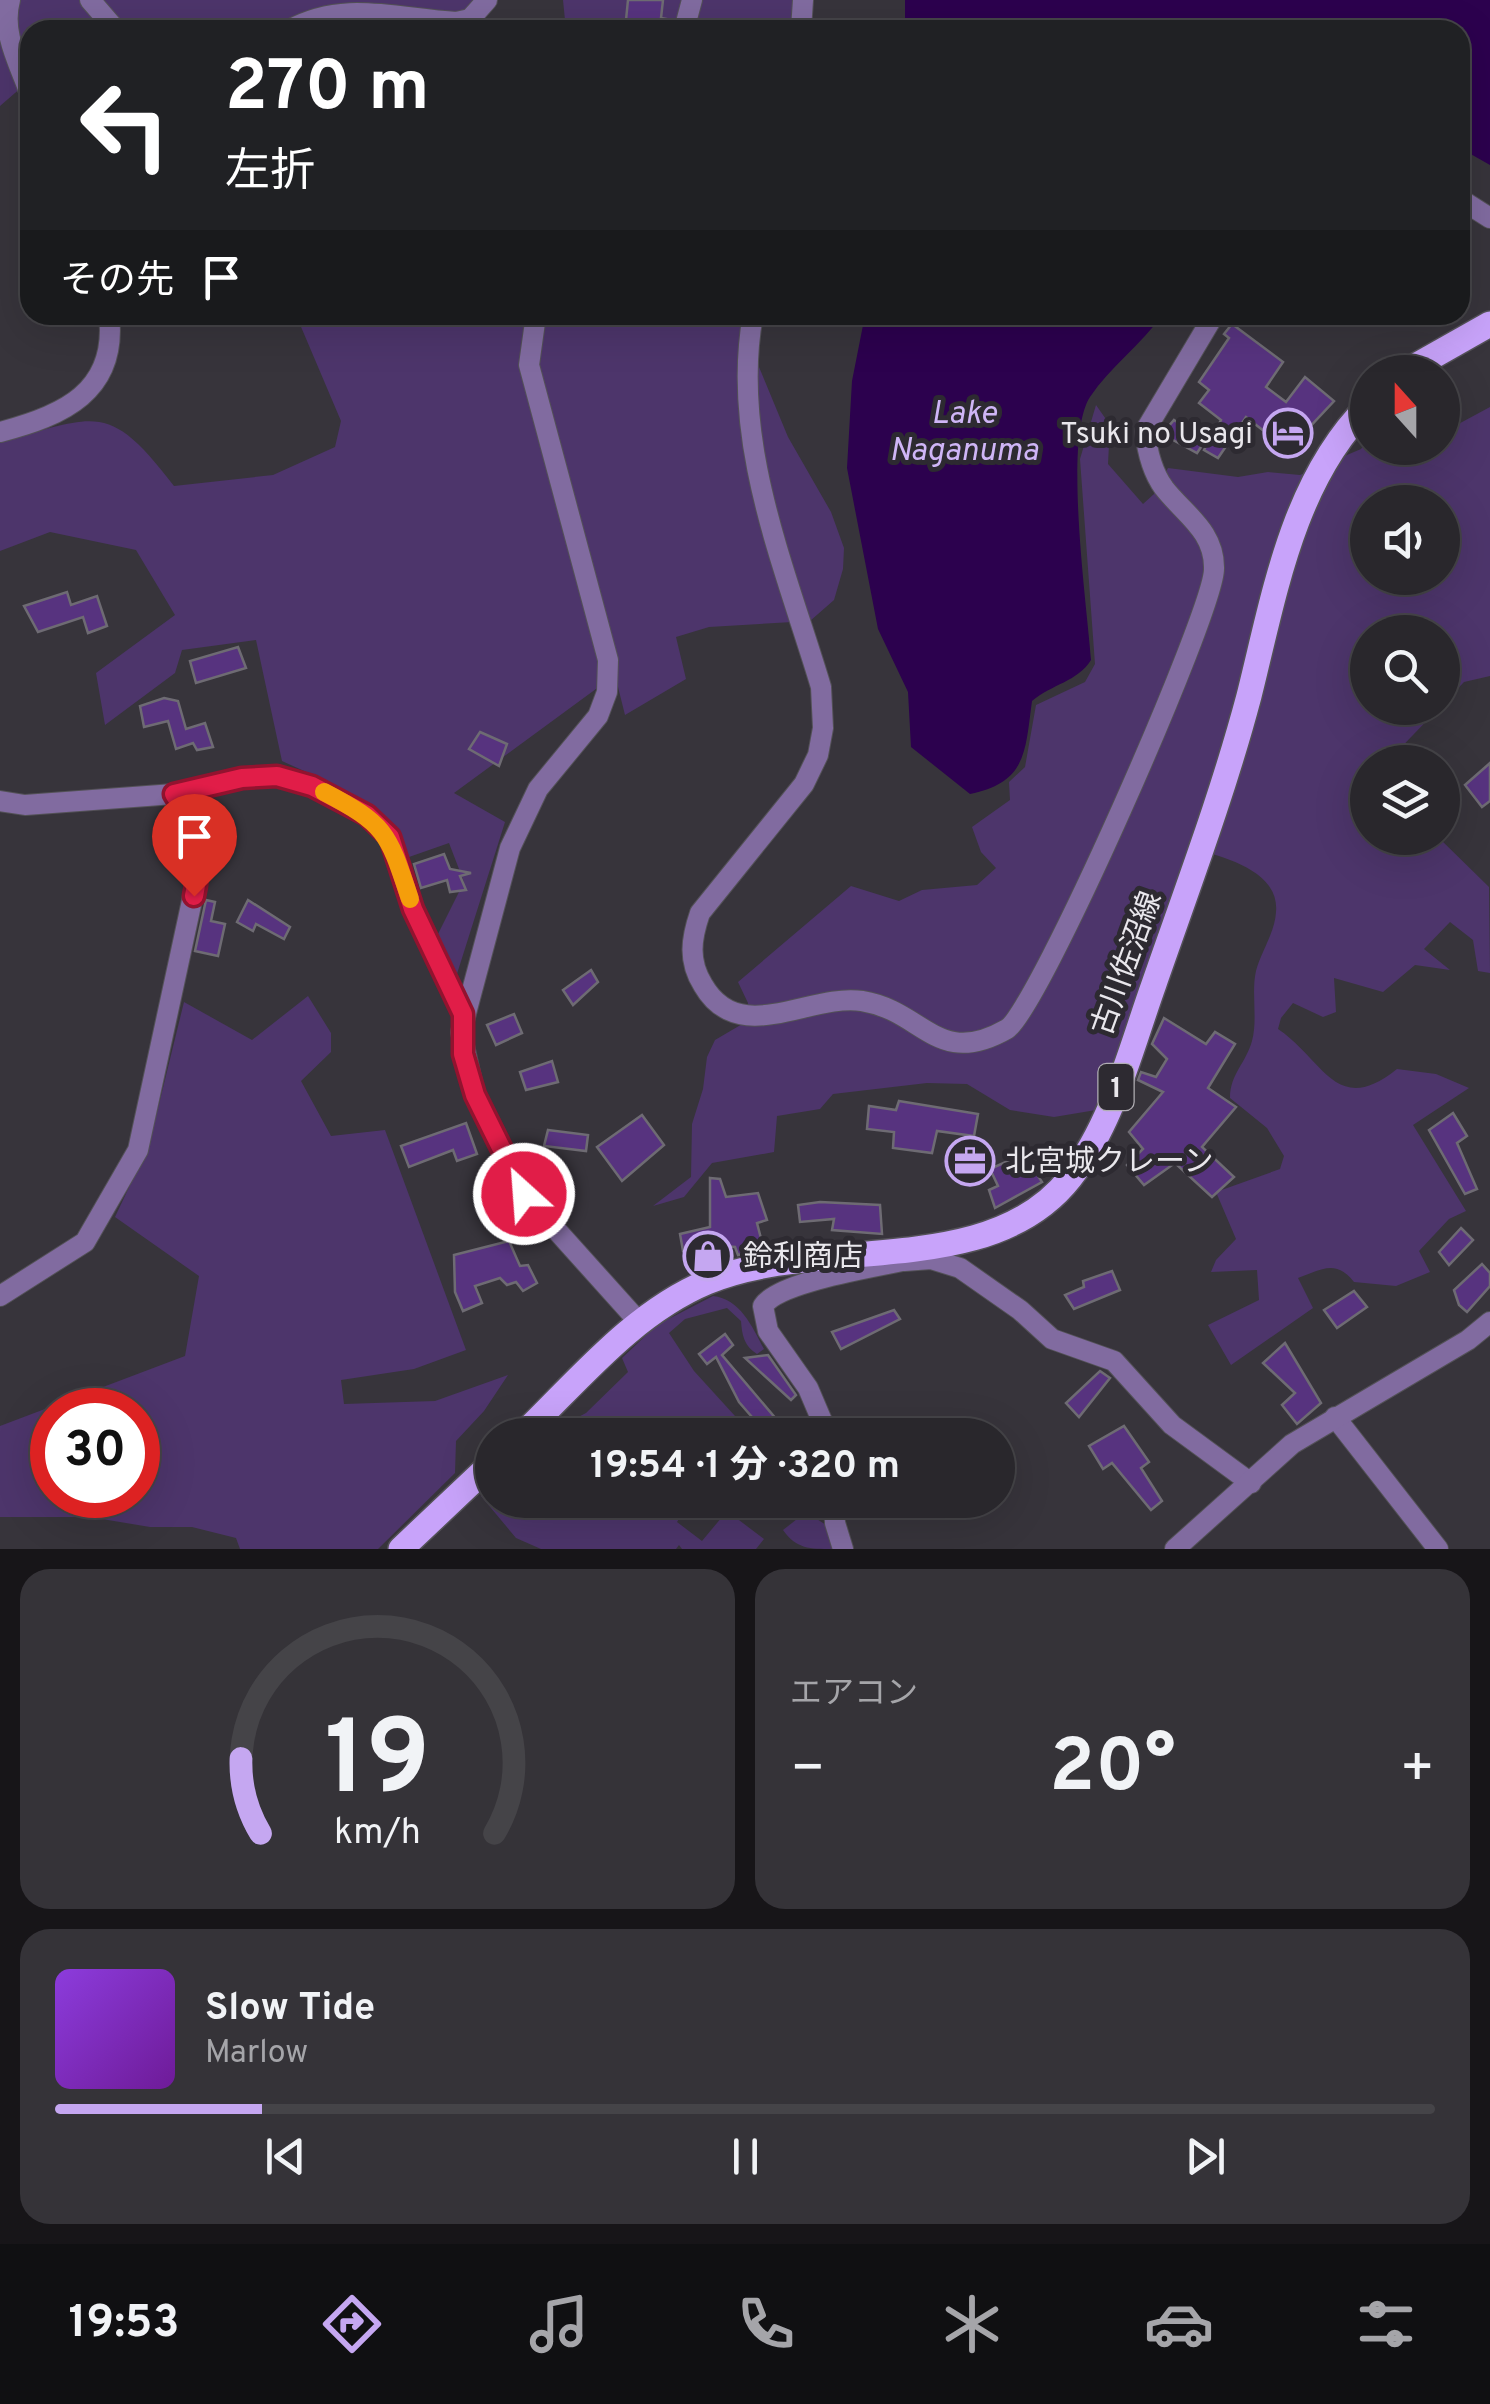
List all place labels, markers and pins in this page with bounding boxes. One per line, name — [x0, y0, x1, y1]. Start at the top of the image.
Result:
hotel icon: Tsuki no Usagi — [1262, 407, 1314, 459]
place label: Tsuki no Usagi — [1060, 417, 1253, 454]
pin — [152, 794, 237, 897]
office icon: 北宮城クレーン — [944, 1135, 996, 1187]
place label: 北宮城クレーン — [1005, 1145, 1214, 1182]
shop icon: 鈴利商店 — [682, 1230, 734, 1282]
place label: 鈴利商店 — [743, 1240, 863, 1277]

